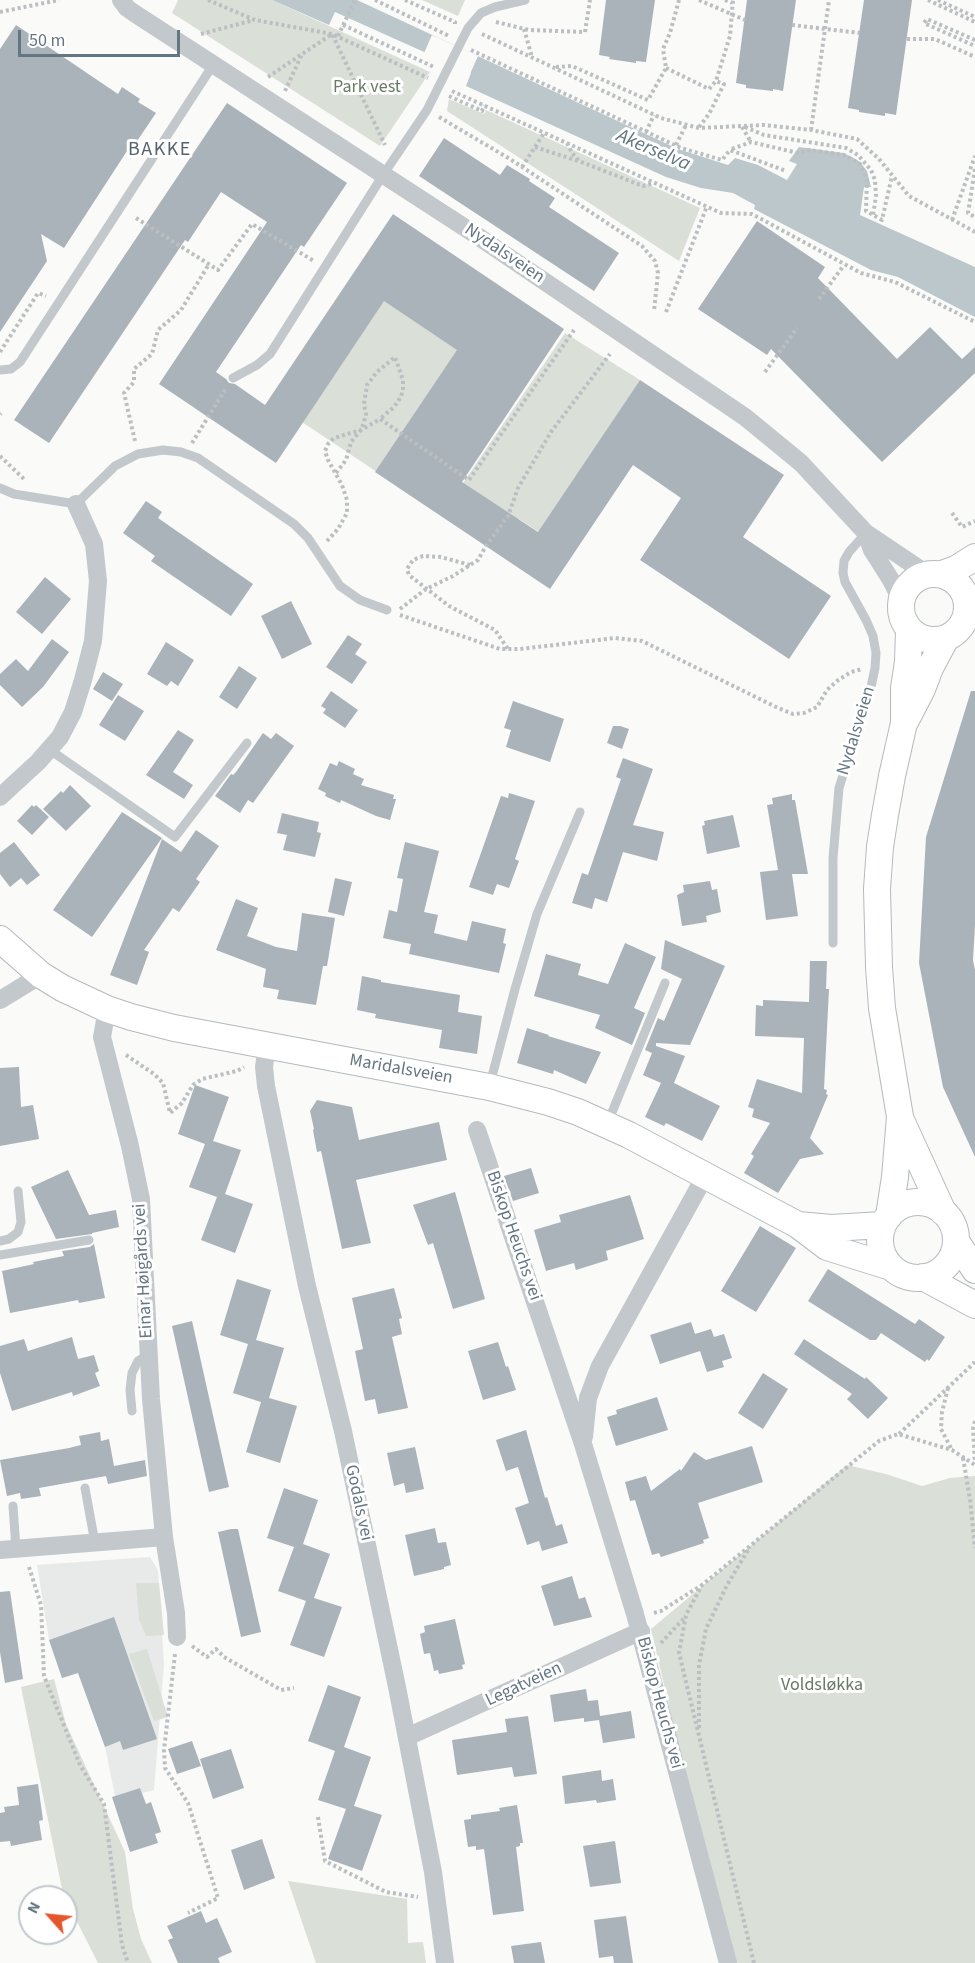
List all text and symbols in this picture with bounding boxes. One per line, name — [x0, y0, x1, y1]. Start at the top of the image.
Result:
scale bar — [21, 18, 183, 56]
text: 50 m — [29, 28, 65, 53]
park label: Park vest — [333, 77, 401, 99]
water label: Akerselva — [612, 125, 694, 177]
district label: BAKKE — [128, 139, 192, 163]
street label: Nydalsveien — [460, 219, 548, 289]
street label: Nydalsveien — [833, 684, 881, 778]
street label: Maridalsveien — [348, 1050, 454, 1090]
street label: Biskop Heuchs vei — [481, 1168, 545, 1304]
street label: Einar Høigårds vei — [130, 1203, 158, 1339]
street label: Godals vei — [339, 1463, 377, 1543]
street label: Biskop Heuchs vei — [631, 1635, 687, 1771]
street label: Legatveien — [483, 1658, 565, 1712]
park label: Voldsløkka — [781, 1675, 863, 1697]
north arrow — [18, 1885, 78, 1945]
text: N — [22, 1898, 46, 1917]

